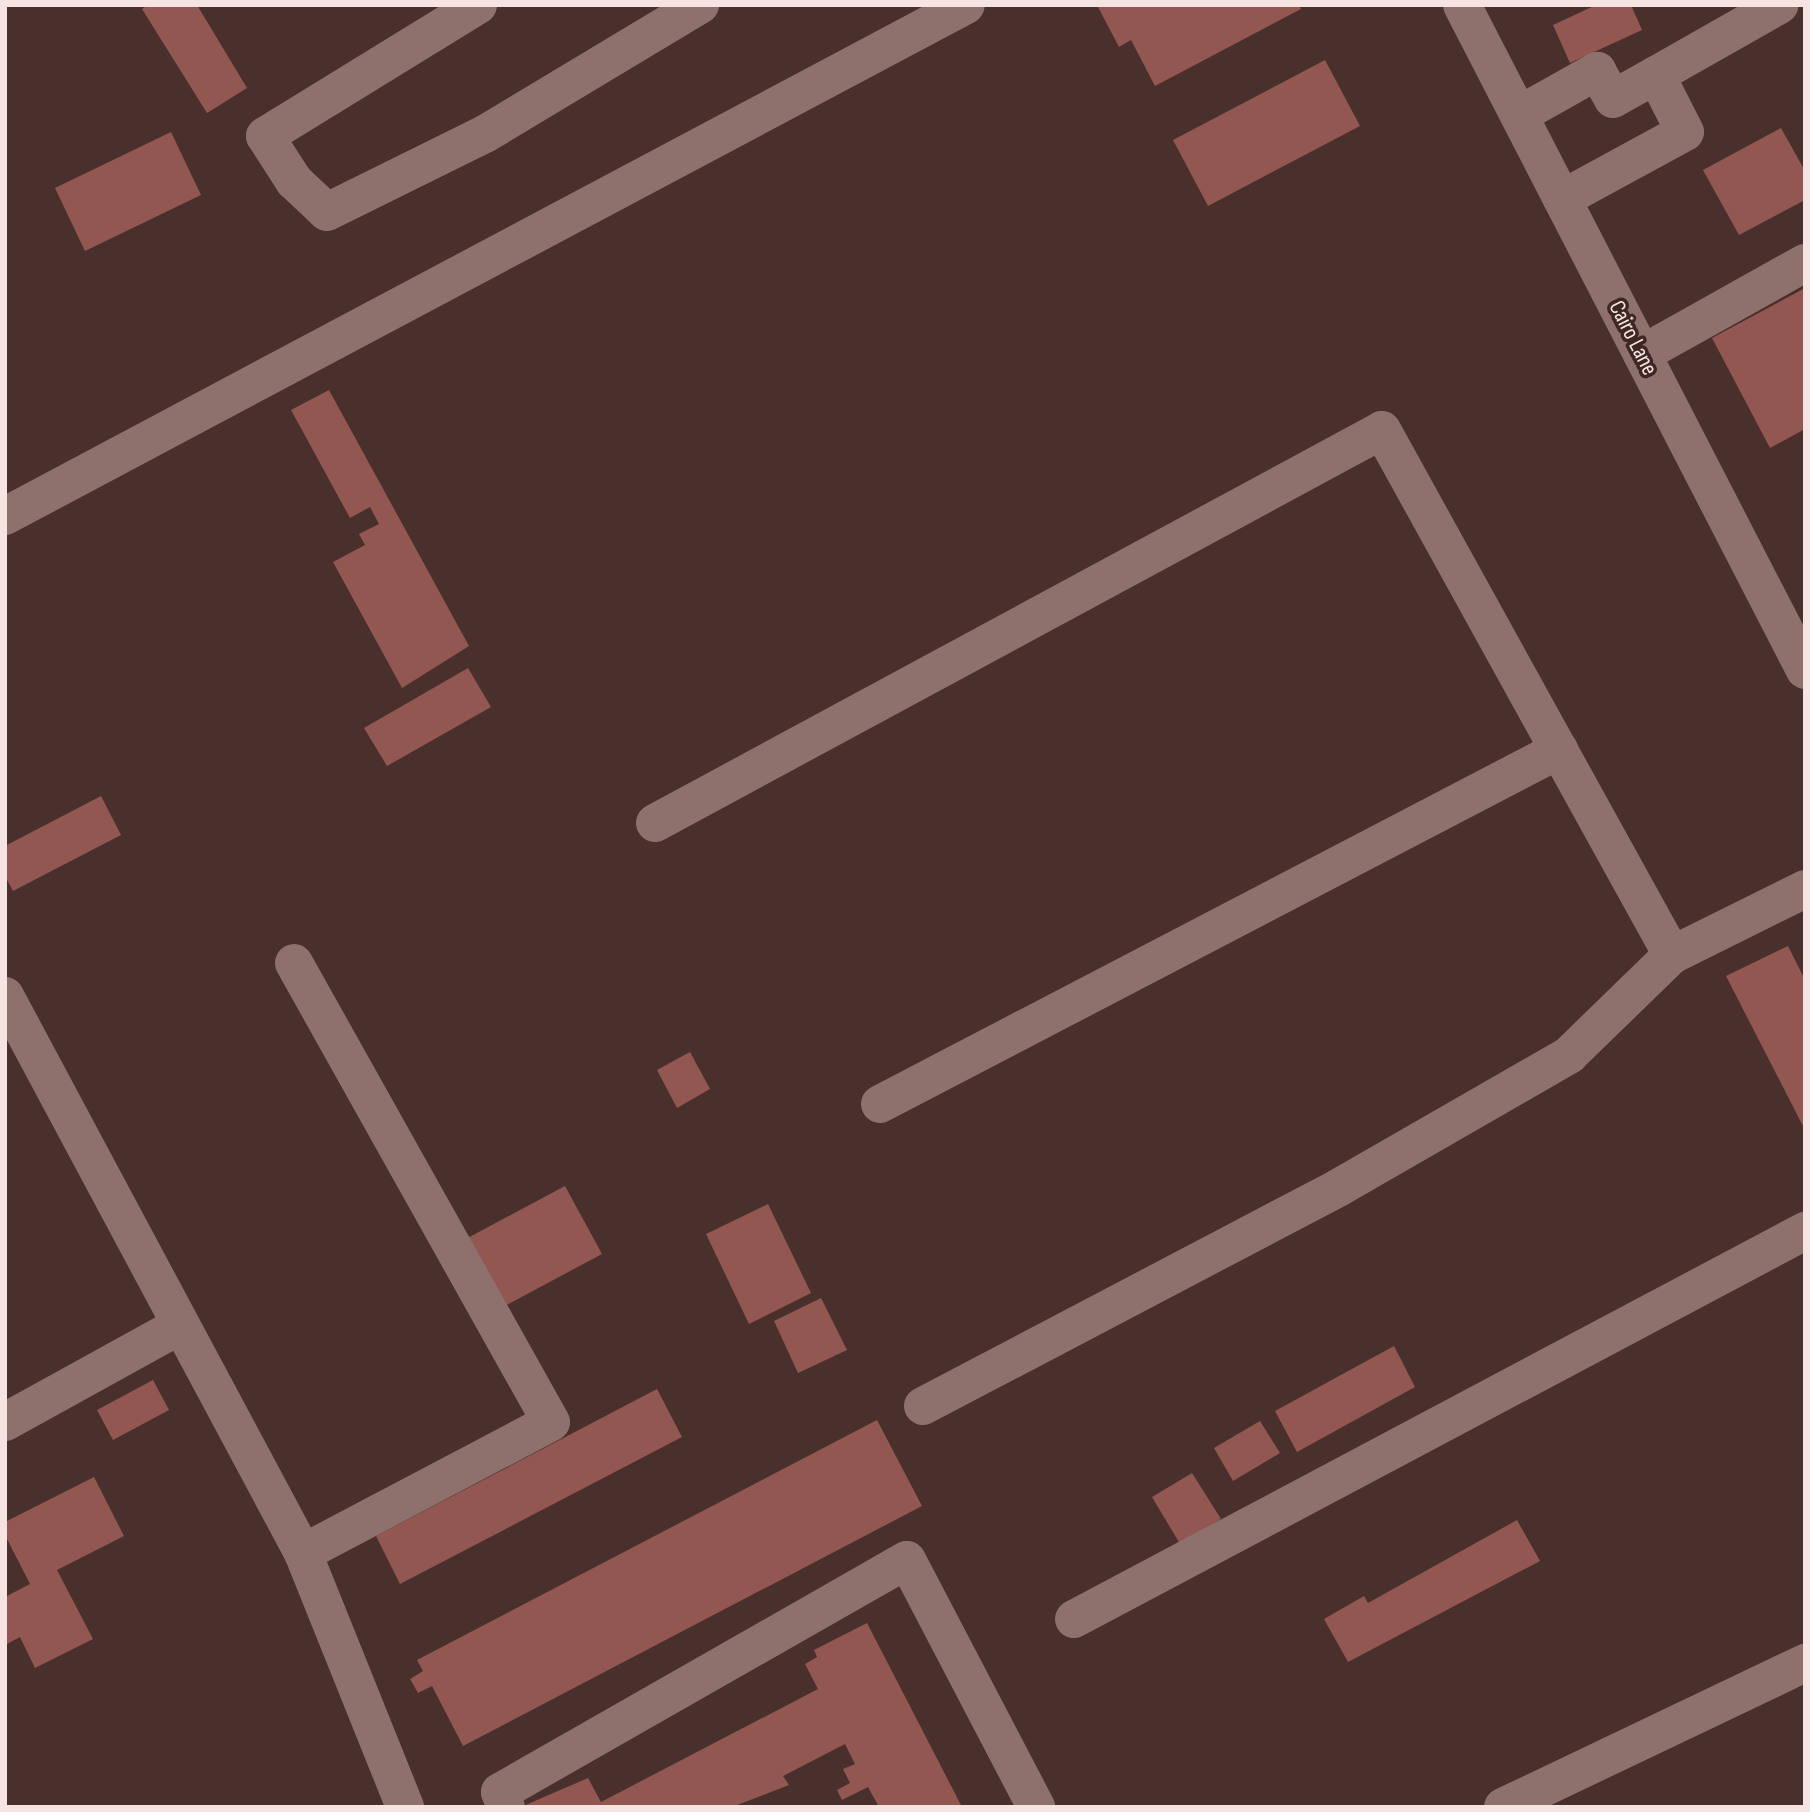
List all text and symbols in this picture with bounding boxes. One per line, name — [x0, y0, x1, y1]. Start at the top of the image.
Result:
street label: Cairo Lane — [1603, 296, 1663, 380]

